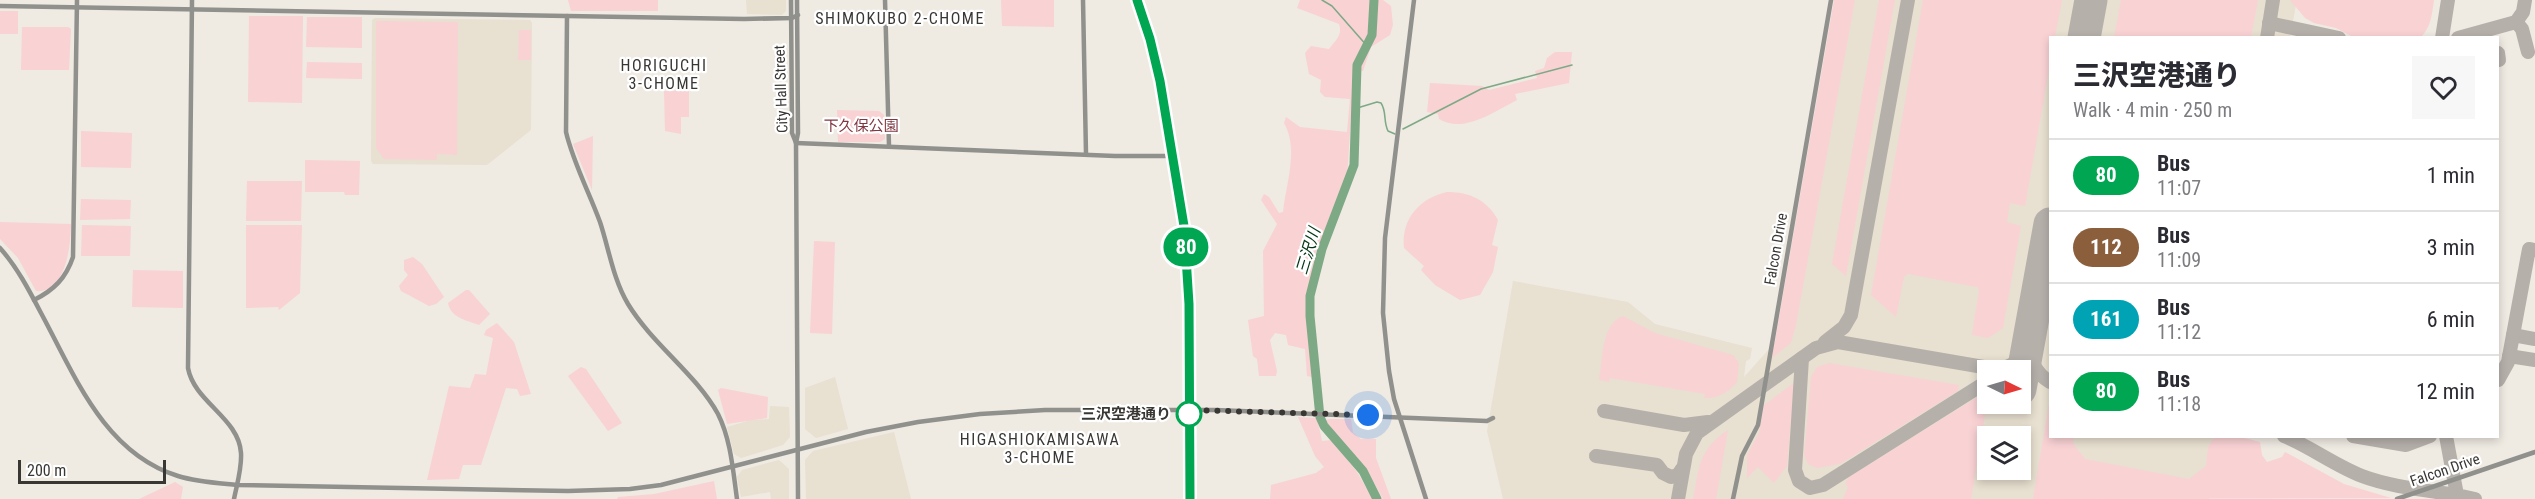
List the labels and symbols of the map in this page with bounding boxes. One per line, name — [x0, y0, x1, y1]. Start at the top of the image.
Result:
district label: SHIMOKUBO 2-CHOME — [815, 9, 985, 28]
street label: City Hall Street — [770, 45, 792, 133]
district label: HORIGUCHI 3-CHOME — [621, 56, 707, 93]
park label: 下久保公園 — [823, 117, 899, 135]
street label: Falcon Drive — [1761, 212, 1791, 286]
water label: 三沢川 — [1292, 223, 1325, 277]
line badge: 80 — [1159, 228, 1213, 266]
north arrow — [1977, 360, 2031, 414]
your location — [1353, 400, 1383, 430]
marker: 三沢空港通り — [1176, 401, 1202, 427]
place label: 三沢空港通り — [1081, 405, 1171, 423]
district label: HIGASHIOKAMISAWA 3-CHOME — [960, 430, 1120, 467]
street label: Falcon Drive — [2408, 450, 2482, 490]
scale bar — [18, 457, 166, 484]

